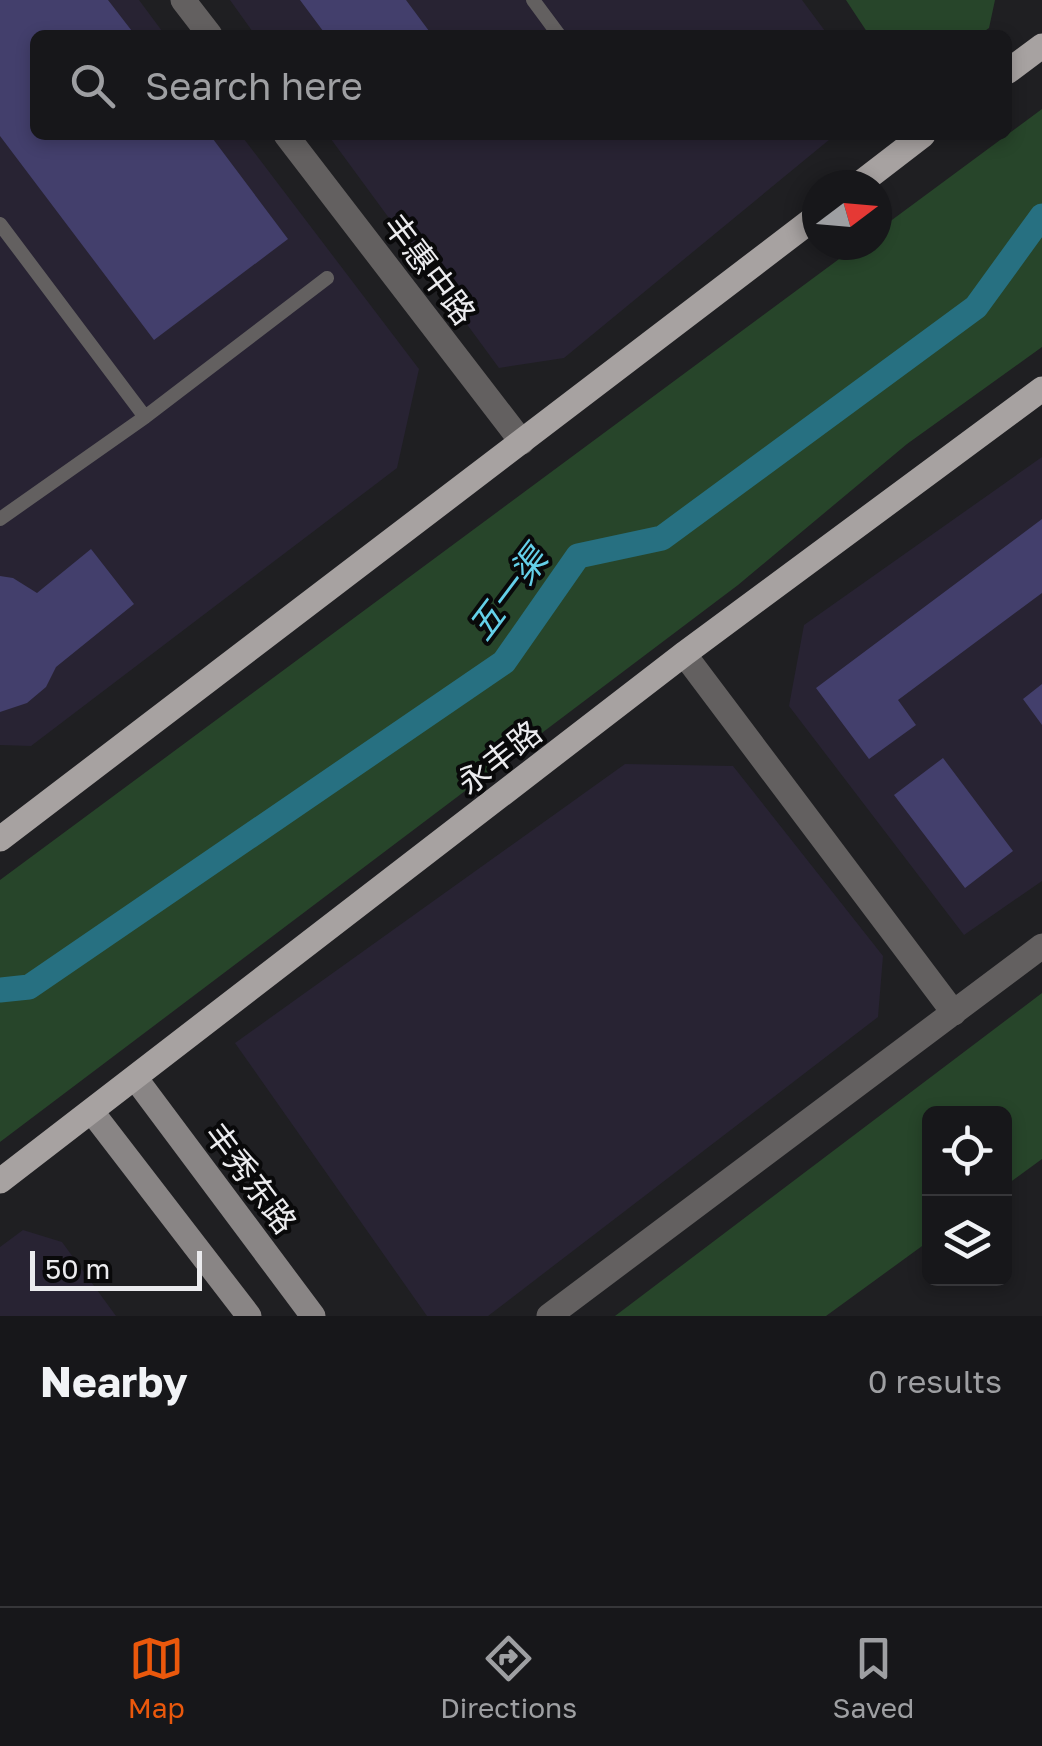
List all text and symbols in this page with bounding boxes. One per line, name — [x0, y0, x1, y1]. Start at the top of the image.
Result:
search box — [30, 30, 1012, 140]
icon: search — [65, 58, 120, 113]
text: Search here — [145, 63, 363, 108]
north arrow — [802, 170, 892, 260]
street label: 丰惠中路 — [376, 206, 484, 332]
water label: 五一渠 — [459, 534, 558, 648]
street label: 永丰路 — [449, 712, 549, 802]
map controls — [922, 1106, 1012, 1286]
button: locate — [922, 1106, 1012, 1196]
street label: 丰秀东路 — [197, 1115, 305, 1241]
button: layers — [922, 1196, 1012, 1286]
scale bar — [30, 1246, 202, 1290]
text: 50 m — [45, 1252, 110, 1285]
text: Nearby — [40, 1356, 188, 1406]
text: 0 results — [868, 1362, 1002, 1400]
tab: Map — [128, 1631, 185, 1724]
tab: Directions — [440, 1631, 577, 1724]
tab: Saved — [832, 1631, 914, 1724]

